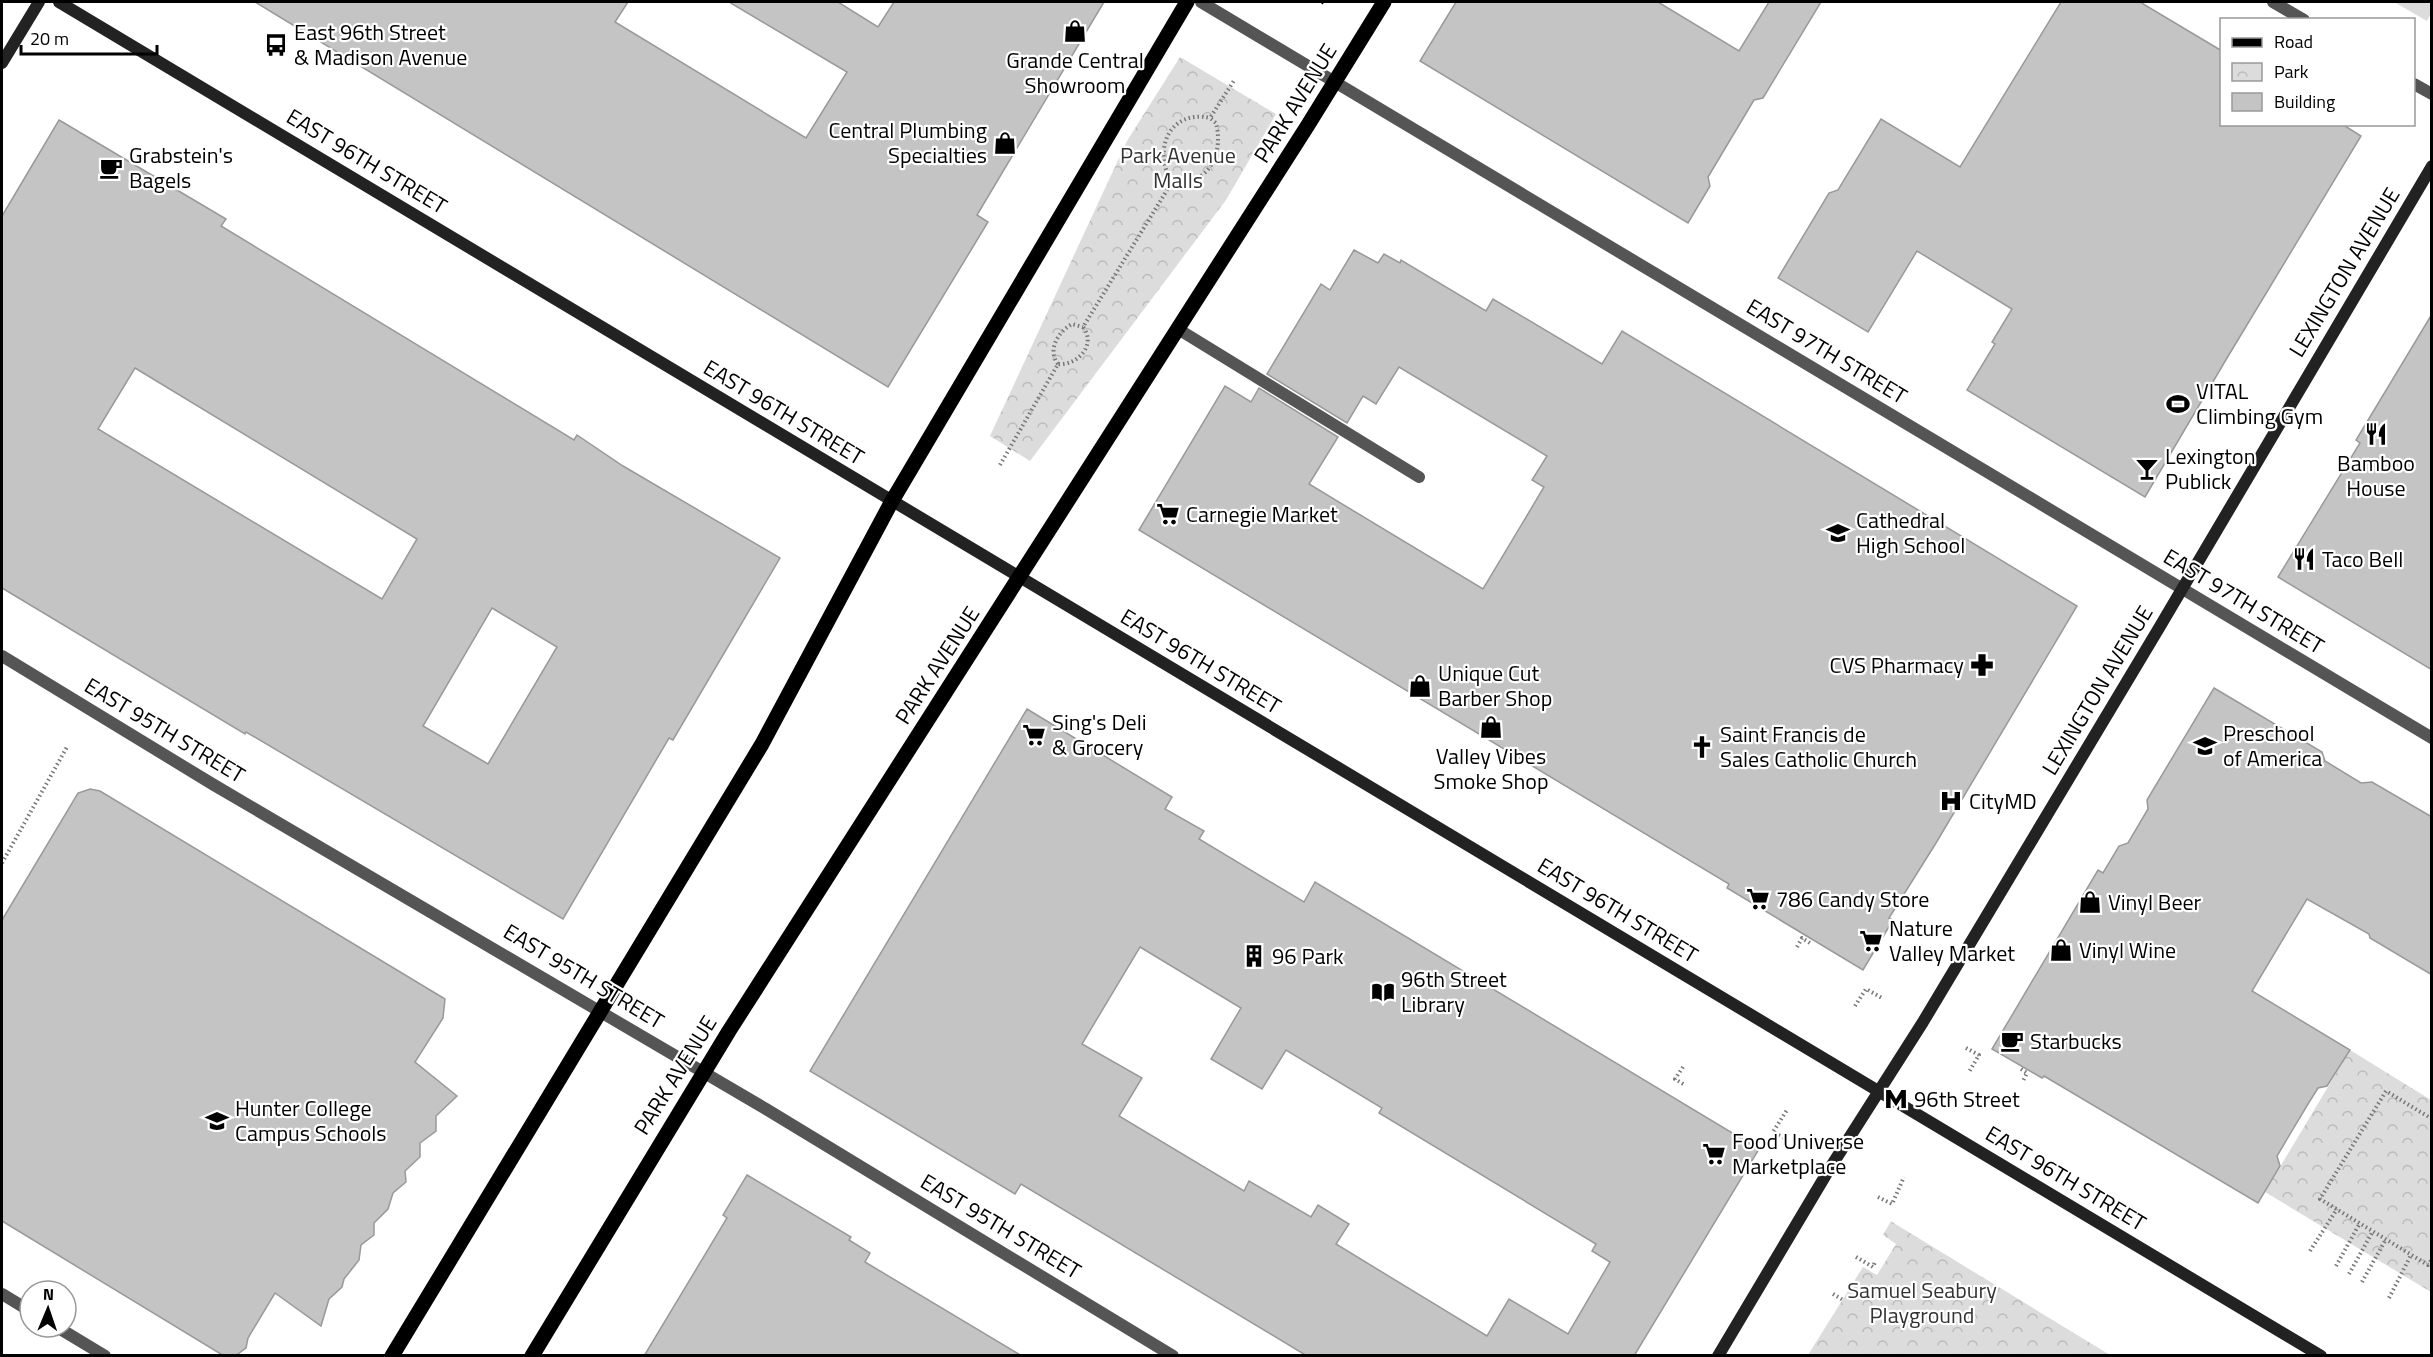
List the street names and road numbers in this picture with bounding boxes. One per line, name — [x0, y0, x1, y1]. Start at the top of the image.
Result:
street label: PARK AVENUE — [1245, 37, 1345, 169]
street label: EAST 96TH STREET — [280, 99, 454, 223]
street label: LEXINGTON AVENUE — [2280, 181, 2408, 363]
street label: EAST 97TH STREET — [1740, 289, 1914, 413]
street label: EAST 96TH STREET — [697, 350, 871, 474]
street label: EAST 97TH STREET — [2157, 539, 2331, 663]
street label: PARK AVENUE — [886, 599, 988, 731]
street label: EAST 96TH STREET — [1114, 599, 1288, 723]
street label: LEXINGTON AVENUE — [2033, 599, 2161, 781]
street label: EAST 95TH STREET — [78, 668, 252, 792]
street label: EAST 96TH STREET — [1531, 848, 1705, 972]
street label: EAST 95TH STREET — [497, 914, 671, 1038]
street label: PARK AVENUE — [625, 1009, 725, 1141]
street label: EAST 96TH STREET — [1979, 1116, 2153, 1240]
street label: EAST 95TH STREET — [914, 1164, 1088, 1288]

